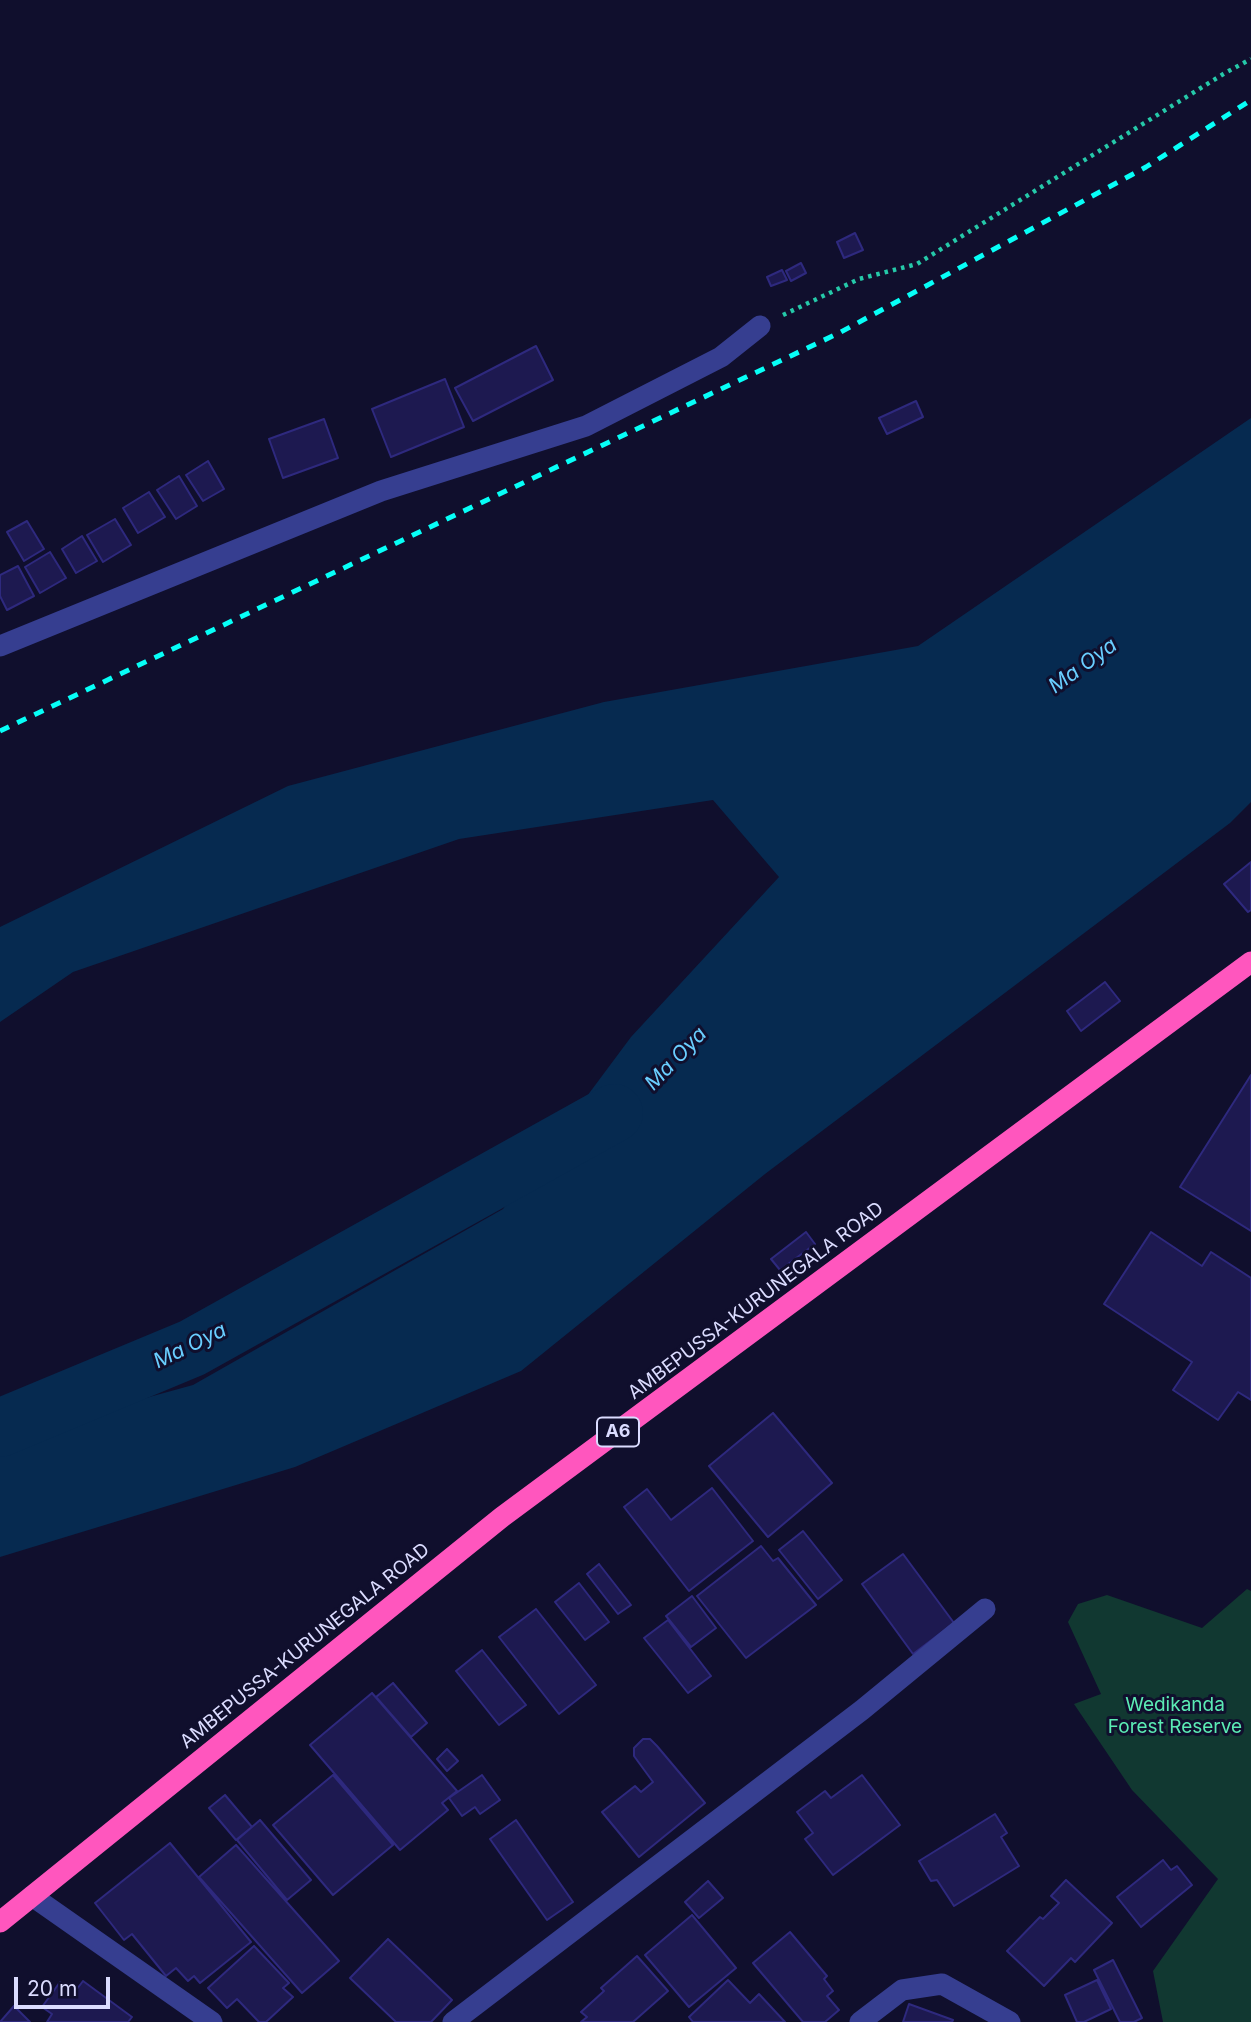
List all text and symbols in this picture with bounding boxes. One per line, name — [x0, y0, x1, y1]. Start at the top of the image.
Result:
water label: Ma Oya — [1044, 633, 1122, 699]
water label: Ma Oya — [640, 1022, 712, 1096]
street label: AMBEPUSSA-KURUNEGALA ROAD — [624, 1197, 888, 1405]
water label: Ma Oya — [149, 1318, 231, 1374]
road number: A6 — [597, 1418, 639, 1447]
street label: AMBEPUSSA-KURUNEGALA ROAD — [176, 1538, 434, 1754]
park label: Wedikanda Forest Reserve — [1108, 1694, 1242, 1738]
scale bar — [18, 1962, 114, 2006]
text: 20 m — [27, 1976, 77, 2001]

